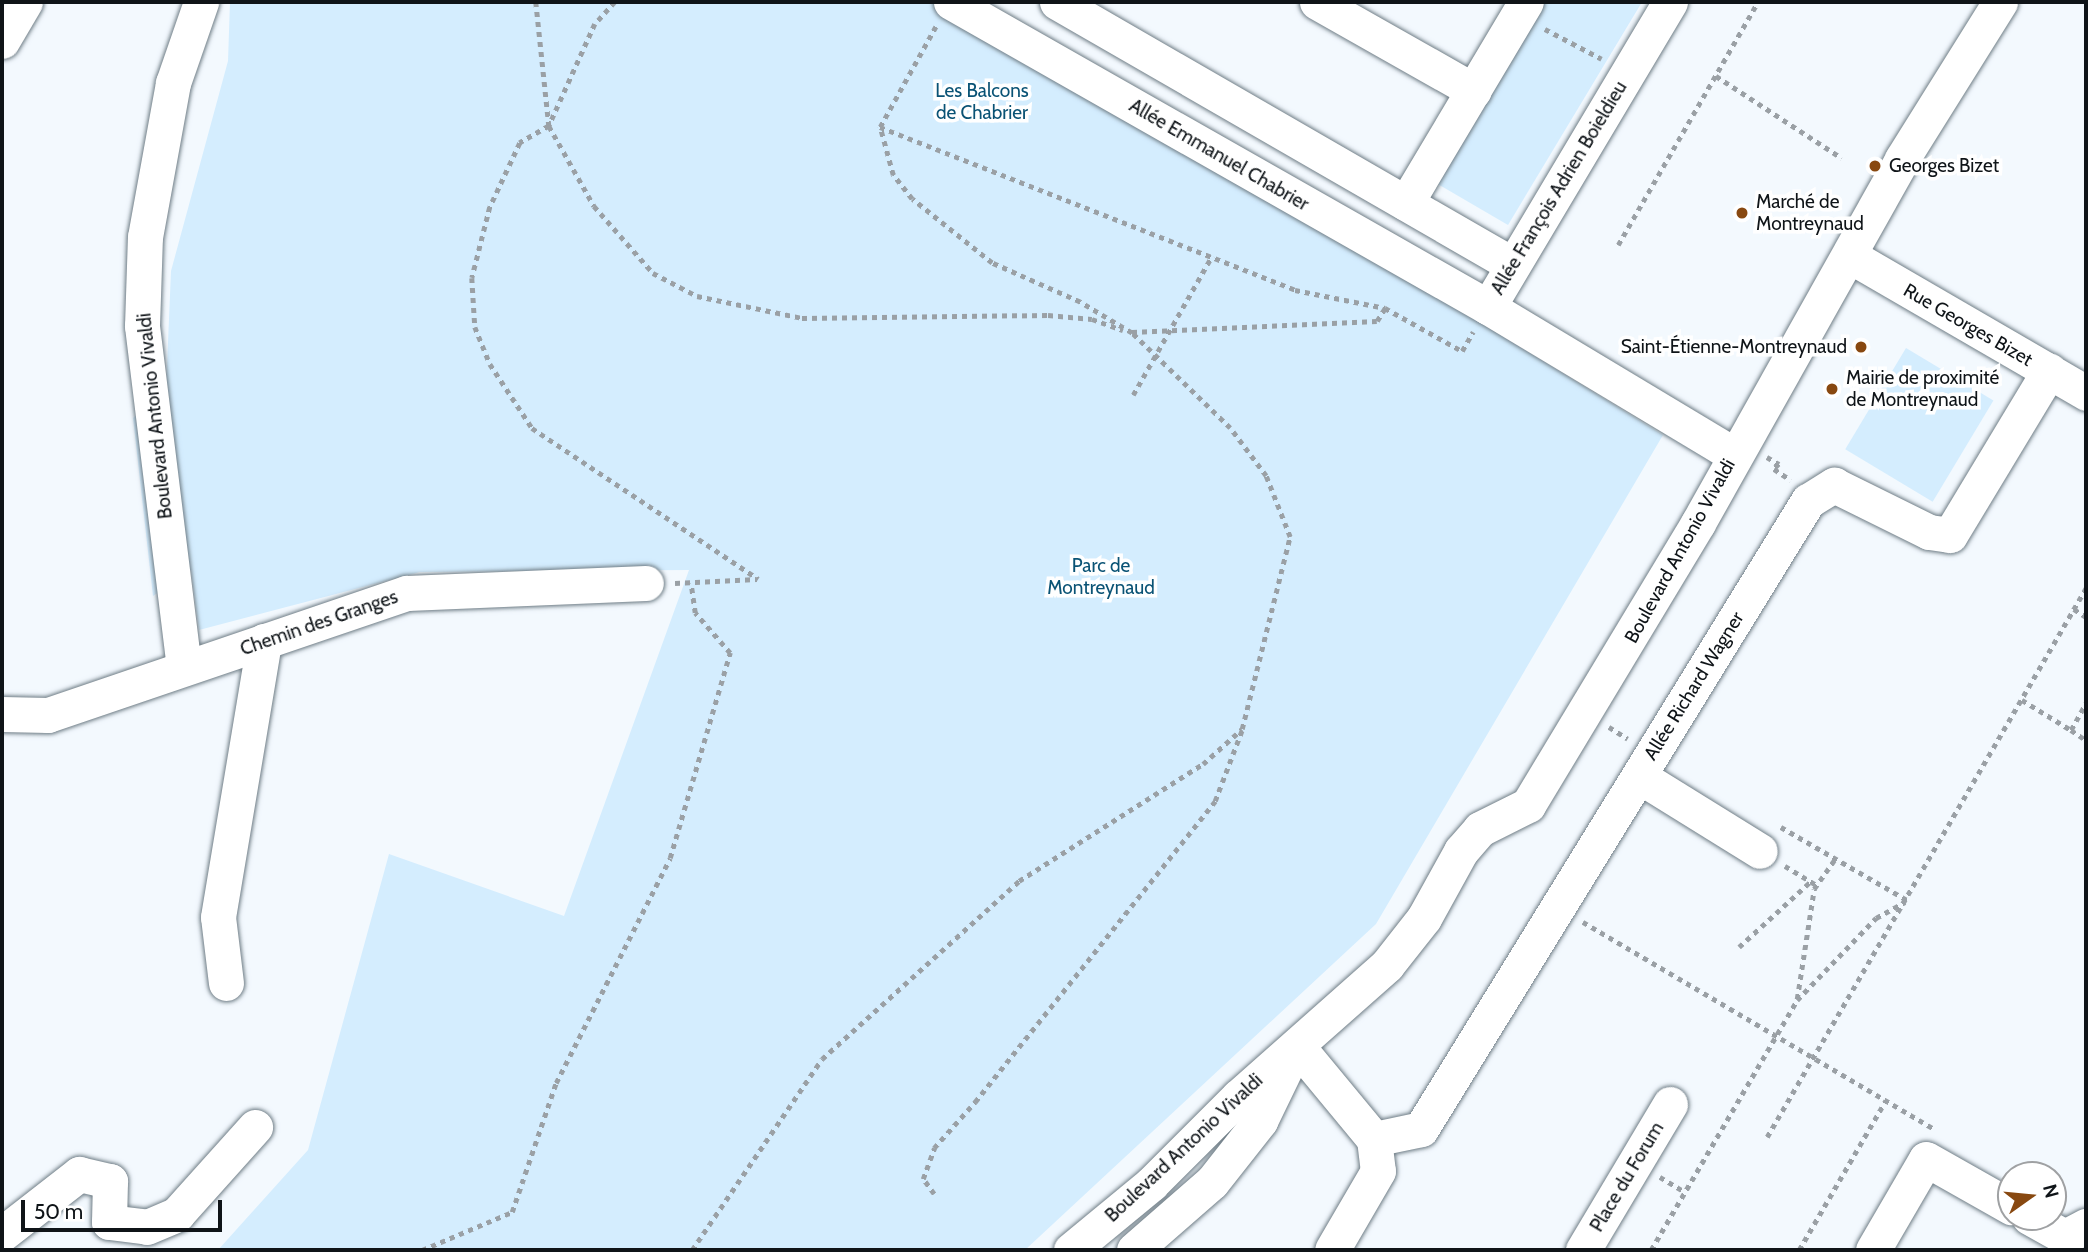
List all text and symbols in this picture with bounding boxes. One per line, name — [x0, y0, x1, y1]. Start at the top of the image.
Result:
street label: Allée François Adrien Boieldieu — [1486, 77, 1632, 299]
park label: Les Balcons de Chabrier — [935, 80, 1029, 124]
street label: Allée Emmanuel Chabrier — [1125, 94, 1313, 216]
place label: Georges Bizet — [1889, 155, 1999, 177]
marker: Georges Bizet — [1867, 158, 1883, 174]
place label: Marché de Montreynaud — [1756, 191, 1864, 235]
marker: Marché de Montreynaud — [1734, 205, 1750, 221]
street label: Rue Georges Bizet — [1899, 279, 2037, 371]
street label: Boulevard Antonio Vivaldi — [133, 312, 177, 520]
place label: Saint-Étienne-Montreynaud — [1621, 336, 1847, 358]
marker: Saint-Étienne-Montreynaud — [1853, 339, 1869, 355]
place label: Mairie de proximité de Montreynaud — [1846, 367, 1999, 411]
marker: Mairie de proximité de Montreynaud — [1824, 381, 1840, 397]
street label: Boulevard Antonio Vivaldi — [1620, 455, 1740, 647]
park label: Parc de Montreynaud — [1047, 555, 1155, 599]
street label: Chemin des Granges — [237, 585, 401, 661]
street label: Allée Richard Wagner — [1639, 608, 1749, 764]
street label: Boulevard Antonio Vivaldi — [1101, 1069, 1267, 1227]
street label: Place du Forum — [1585, 1118, 1669, 1236]
north arrow — [1997, 1161, 2067, 1231]
text: N — [2038, 1181, 2064, 1200]
scale bar — [24, 1186, 226, 1230]
text: 50 m — [34, 1199, 83, 1224]

